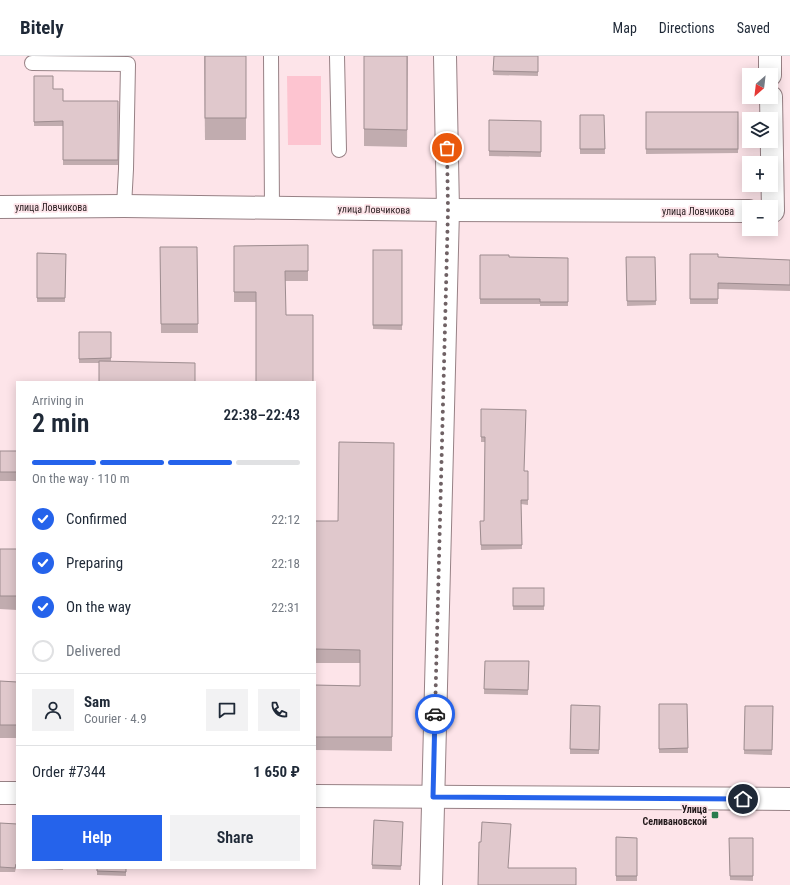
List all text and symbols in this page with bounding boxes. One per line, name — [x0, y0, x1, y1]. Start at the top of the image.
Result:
text: Bitely — [20, 16, 64, 39]
text: Map — [613, 20, 637, 36]
text: Directions — [659, 20, 715, 36]
text: Saved — [737, 20, 770, 36]
north arrow — [742, 68, 778, 104]
map controls — [742, 68, 778, 236]
button: layers — [742, 112, 778, 148]
pin — [430, 131, 464, 165]
icon: bag — [436, 137, 458, 159]
button: + — [742, 156, 778, 192]
button: − — [742, 200, 778, 236]
street label: улица Ловчикова — [15, 202, 87, 213]
street label: улица Ловчикова — [338, 203, 410, 216]
street label: улица Ловчикова — [662, 206, 734, 217]
text: Arriving in — [32, 393, 84, 408]
text: 22:38–22:43 — [223, 406, 300, 424]
text: 2 min — [32, 408, 90, 438]
text: On the way · 110 m — [32, 471, 129, 486]
icon: check — [32, 508, 54, 530]
text: Confirmed — [66, 510, 127, 528]
text: 22:12 — [271, 512, 300, 527]
icon: check — [32, 552, 54, 574]
text: Preparing — [66, 554, 123, 572]
text: 22:18 — [271, 556, 300, 571]
icon: check — [32, 596, 54, 618]
text: On the way — [66, 598, 131, 616]
text: 22:31 — [271, 600, 300, 615]
text: Delivered — [66, 642, 121, 660]
button: person — [32, 689, 74, 731]
button: chat — [206, 689, 248, 731]
button: phone — [258, 689, 300, 731]
text: Sam — [84, 693, 110, 711]
courier — [415, 694, 455, 734]
icon: car — [424, 703, 446, 725]
text: Courier · 4.9 — [84, 711, 147, 726]
text: Order #7344 — [32, 763, 106, 781]
text: 1 650 ₽ — [253, 763, 300, 781]
pin — [726, 782, 760, 816]
icon: home — [732, 788, 754, 810]
place label: Улица Селивановской — [643, 804, 707, 827]
marker: Улица Селивановской — [710, 810, 720, 820]
button: Help — [32, 815, 162, 861]
button: Share — [170, 815, 300, 861]

